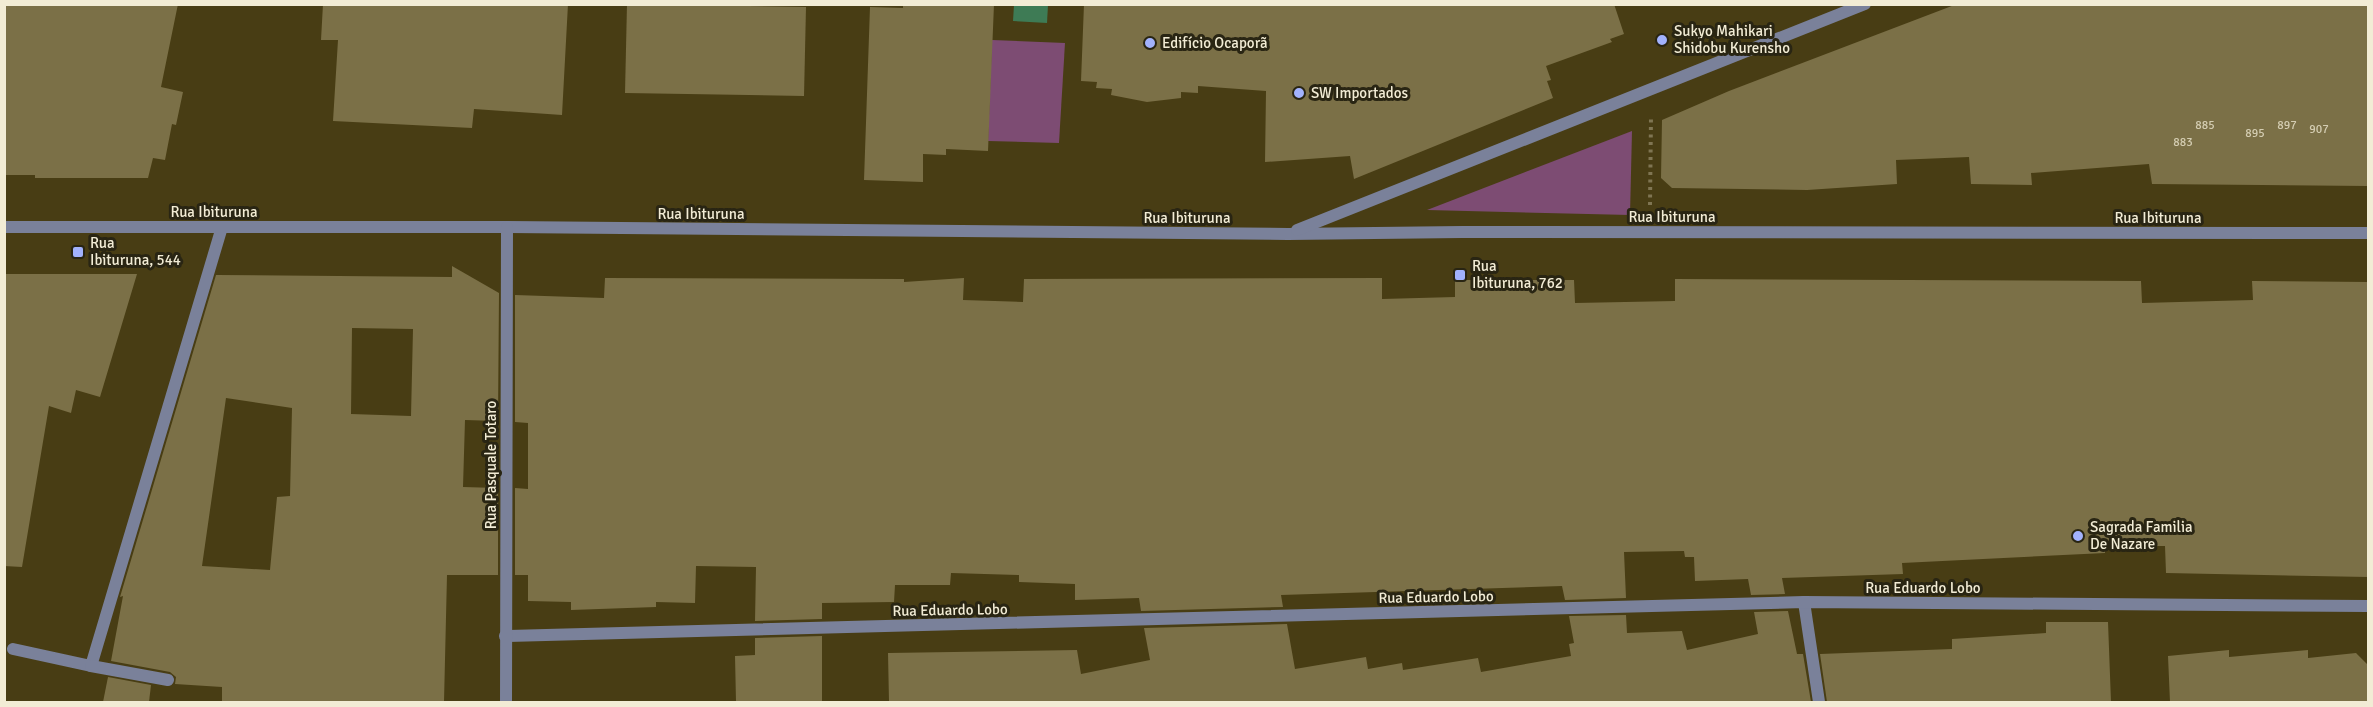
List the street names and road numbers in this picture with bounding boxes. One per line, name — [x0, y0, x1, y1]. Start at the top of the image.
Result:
street label: Rua Ibituruna — [170, 203, 258, 221]
street label: Rua Ibituruna — [657, 205, 745, 223]
street label: Rua Ibituruna — [1628, 208, 1716, 226]
street label: Rua Ibituruna — [1143, 209, 1231, 227]
street label: Rua Ibituruna — [2114, 209, 2202, 227]
street label: Rua Pasquale Totaro — [482, 400, 500, 529]
street label: Rua Eduardo Lobo — [1865, 579, 1981, 597]
street label: Rua Eduardo Lobo — [1378, 587, 1494, 607]
street label: Rua Eduardo Lobo — [892, 600, 1008, 620]

